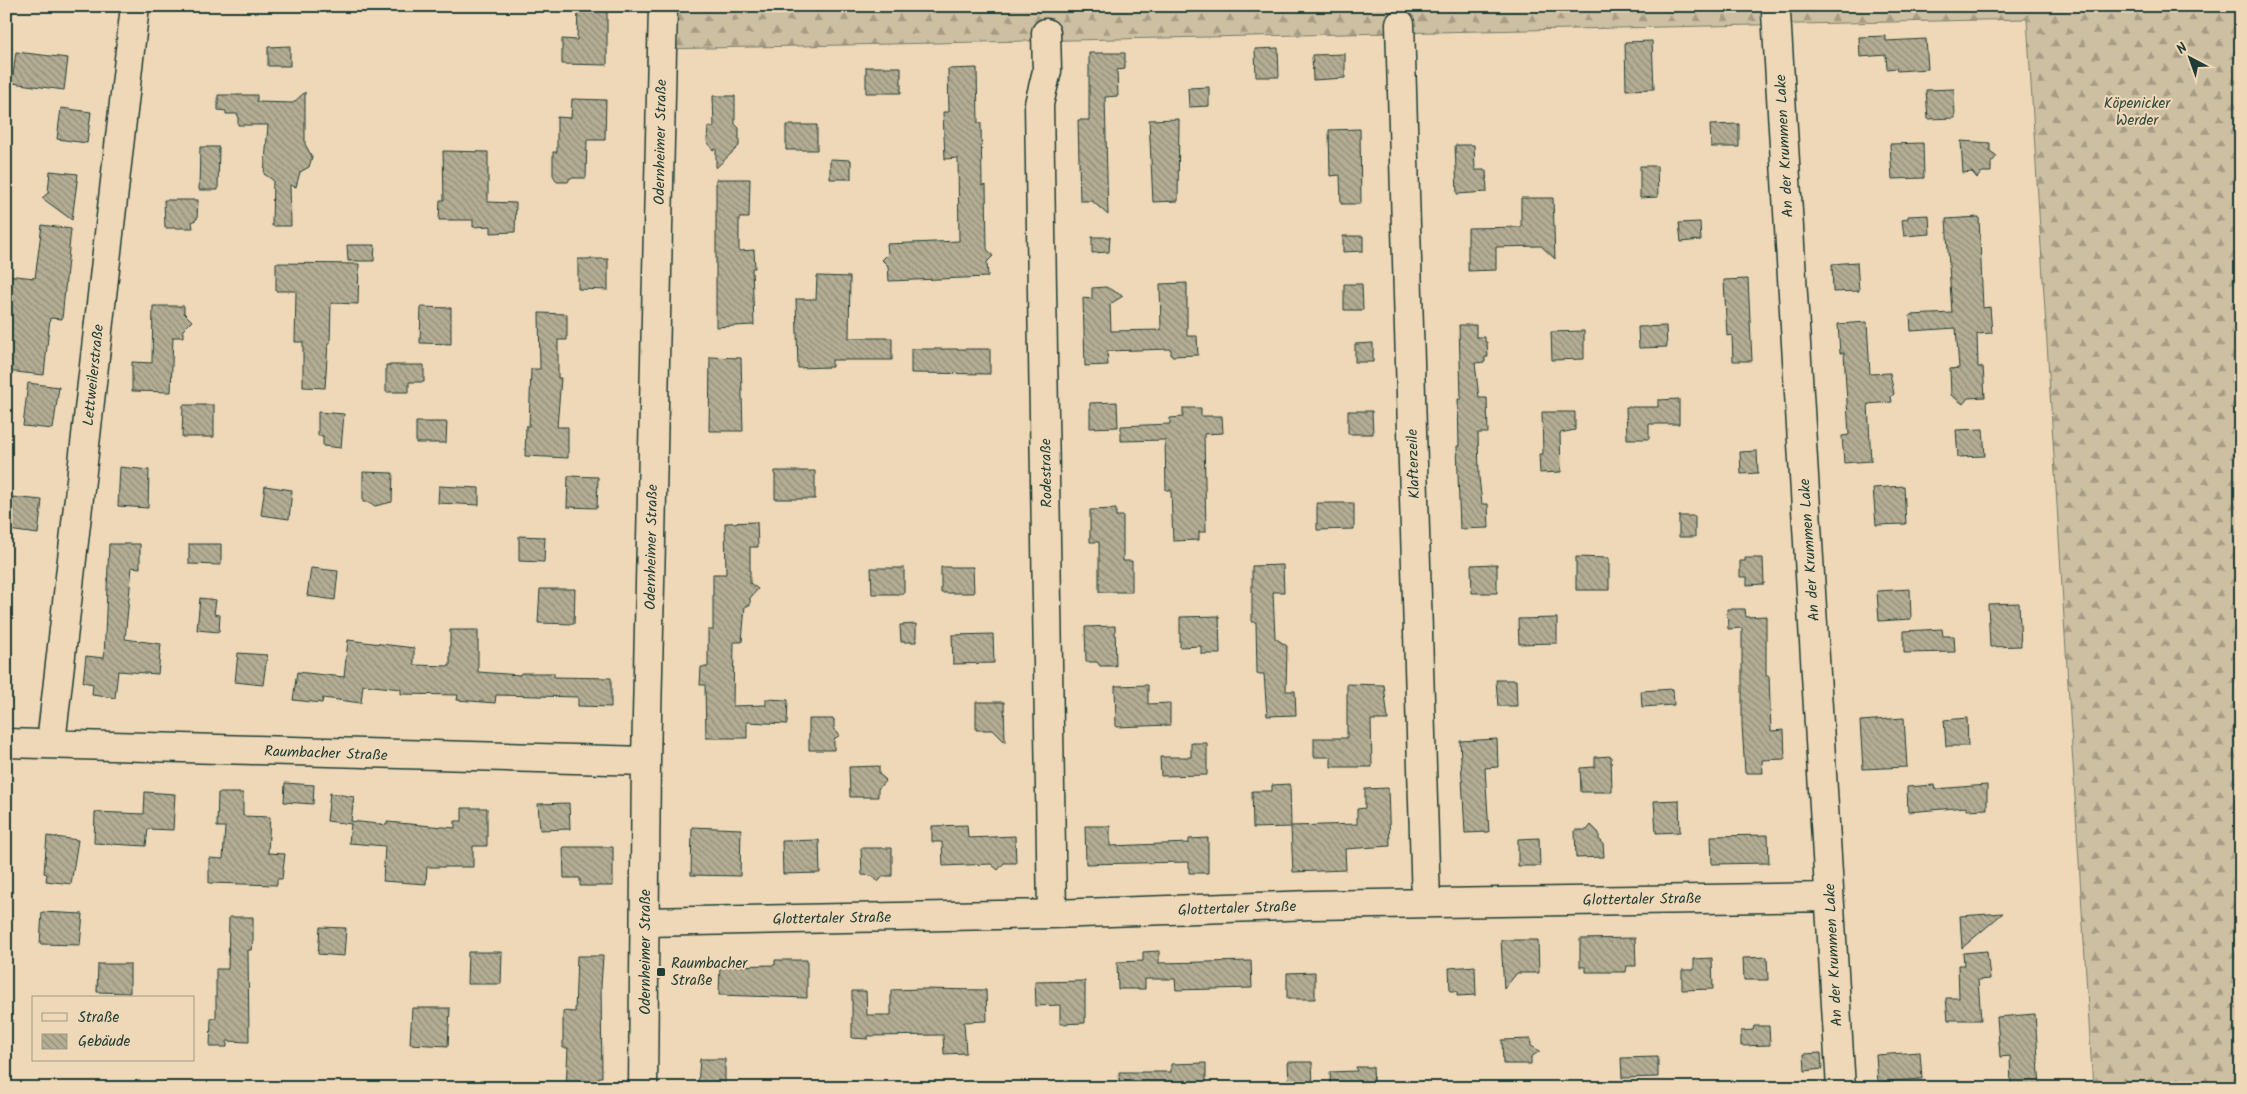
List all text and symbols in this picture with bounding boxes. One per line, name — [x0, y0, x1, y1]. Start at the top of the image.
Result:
north arrow — [2164, 32, 2214, 82]
text: N — [2172, 38, 2193, 60]
street label: An der Krummen Lake — [1769, 74, 1801, 218]
street label: Odernheimer Straße — [648, 79, 674, 205]
park label: Köpenicker Werder — [2104, 92, 2171, 133]
street label: Lettweilerstraße — [77, 323, 111, 427]
street label: Klafterzeile — [1401, 428, 1427, 499]
street label: Rodestraße — [1034, 438, 1060, 508]
street label: An der Krummen Lake — [1793, 478, 1827, 622]
street label: Odernheimer Straße — [639, 484, 665, 610]
street label: Raumbacher Straße — [264, 740, 388, 768]
street label: An der Krummen Lake — [1818, 883, 1850, 1027]
street label: Glottertaler Straße — [1583, 887, 1702, 913]
street label: Odernheimer Straße — [634, 889, 658, 1015]
street label: Glottertaler Straße — [1177, 895, 1297, 923]
street label: Glottertaler Straße — [773, 906, 892, 932]
place label: Raumbacher Straße — [671, 952, 748, 993]
marker: Raumbacher Straße — [655, 966, 667, 978]
legend — [32, 996, 195, 1062]
text: Straße — [78, 1006, 120, 1030]
text: Gebäude — [78, 1030, 131, 1054]

